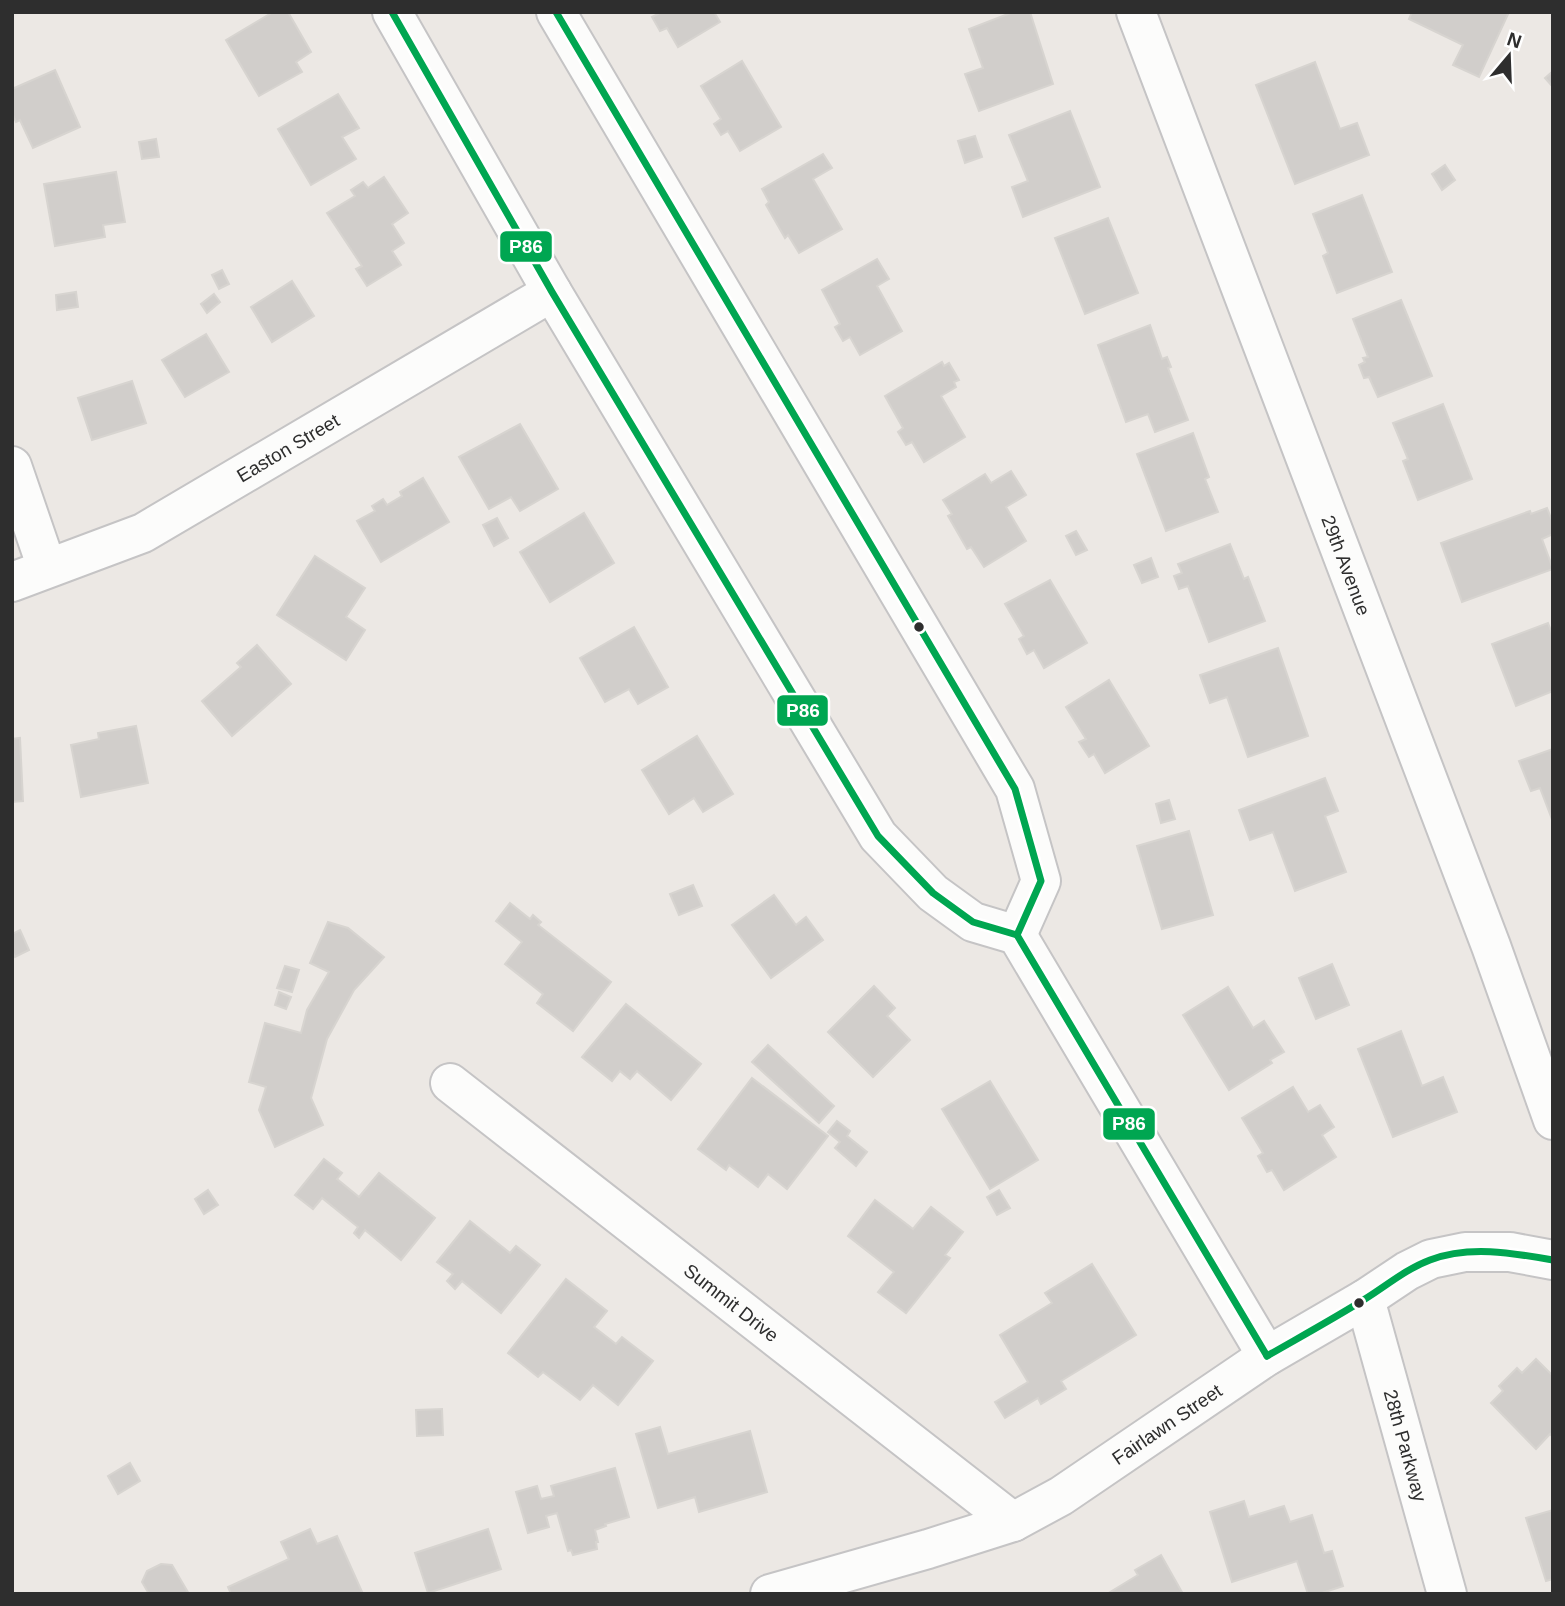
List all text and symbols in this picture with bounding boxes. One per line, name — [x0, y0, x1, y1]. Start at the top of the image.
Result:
north arrow — [1474, 21, 1544, 91]
text: N — [1504, 28, 1524, 53]
line badge: P86 — [499, 230, 553, 263]
text: P86 — [509, 236, 543, 257]
street label: Easton Street — [233, 409, 343, 486]
street label: 29th Avenue — [1318, 512, 1375, 618]
unlabelled marker — [912, 620, 926, 634]
line badge: P86 — [776, 694, 829, 727]
text: P86 — [786, 700, 820, 721]
line badge: P86 — [1102, 1107, 1156, 1141]
text: P86 — [1112, 1113, 1146, 1134]
street label: Summit Drive — [680, 1259, 783, 1346]
unlabelled marker — [1352, 1296, 1366, 1310]
street label: Fairlawn Street — [1108, 1379, 1226, 1469]
street label: 28th Parkway — [1380, 1387, 1431, 1504]

